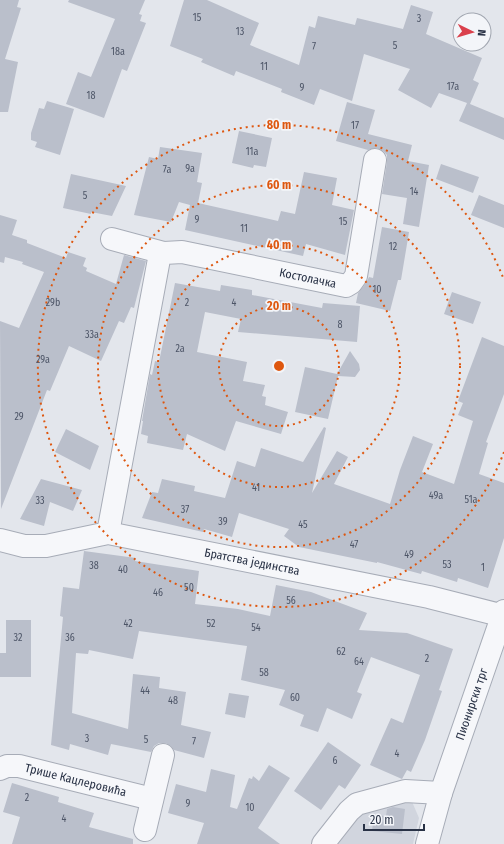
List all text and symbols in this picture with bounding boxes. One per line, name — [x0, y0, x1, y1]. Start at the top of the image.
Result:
house number: 15 — [193, 12, 202, 24]
north arrow — [452, 12, 492, 52]
house number: 3 — [417, 13, 422, 25]
house number: 13 — [236, 26, 245, 38]
text: N — [475, 29, 488, 37]
house number: 5 — [393, 40, 398, 52]
house number: 7 — [312, 41, 316, 53]
house number: 18a — [111, 46, 125, 58]
house number: 11 — [260, 61, 268, 73]
house number: 17a — [447, 81, 459, 93]
house number: 9 — [300, 82, 305, 94]
house number: 18 — [87, 90, 95, 102]
text: 80 m — [267, 118, 291, 132]
house number: 17 — [351, 120, 359, 132]
house number: 11a — [246, 146, 258, 158]
house number: 9a — [185, 163, 195, 175]
house number: 7a — [163, 164, 171, 176]
text: 60 m — [267, 178, 291, 192]
house number: 14 — [410, 186, 419, 198]
house number: 5 — [83, 190, 88, 202]
house number: 9 — [195, 214, 200, 226]
house number: 15 — [339, 216, 348, 228]
house number: 11 — [240, 223, 248, 235]
text: 40 m — [267, 238, 291, 252]
house number: 12 — [389, 241, 398, 253]
street label: Костолачка — [278, 265, 338, 291]
house number: 10 — [372, 284, 382, 296]
house number: 29b — [46, 297, 60, 309]
house number: 2 — [185, 297, 190, 309]
house number: 4 — [232, 297, 237, 309]
text: 20 m — [266, 299, 291, 313]
house number: 8 — [338, 319, 343, 331]
house number: 33a — [85, 329, 99, 341]
house number: 2a — [175, 343, 185, 355]
house number: 29a — [36, 354, 50, 366]
centre of rings — [272, 359, 286, 373]
house number: 29 — [14, 411, 24, 423]
house number: 41 — [252, 482, 260, 494]
house number: 49a — [429, 490, 443, 502]
house number: 51a — [465, 494, 478, 506]
house number: 33 — [35, 495, 45, 507]
house number: 37 — [181, 504, 189, 516]
house number: 39 — [218, 516, 228, 528]
house number: 45 — [298, 519, 308, 531]
house number: 47 — [350, 539, 358, 551]
street label: Братства јединства — [203, 545, 301, 578]
house number: 49 — [404, 549, 414, 561]
house number: 53 — [442, 559, 452, 571]
house number: 38 — [89, 560, 99, 572]
house number: 1 — [481, 562, 485, 574]
house number: 40 — [118, 564, 128, 576]
house number: 50 — [184, 582, 194, 594]
house number: 46 — [153, 587, 163, 599]
house number: 56 — [286, 595, 296, 607]
house number: 42 — [123, 618, 133, 630]
house number: 52 — [207, 618, 216, 630]
house number: 54 — [251, 622, 261, 634]
house number: 32 — [14, 632, 23, 644]
house number: 36 — [65, 632, 75, 644]
house number: 62 — [336, 646, 346, 658]
house number: 2 — [425, 653, 430, 665]
house number: 64 — [354, 656, 364, 668]
street label: Пионирски трг — [453, 666, 491, 742]
house number: 58 — [259, 667, 269, 679]
house number: 44 — [140, 685, 150, 697]
house number: 60 — [290, 692, 300, 704]
house number: 48 — [168, 695, 178, 707]
house number: 3 — [85, 733, 90, 745]
house number: 5 — [144, 734, 149, 746]
house number: 7 — [192, 736, 196, 748]
house number: 4 — [395, 748, 400, 760]
house number: 6 — [333, 755, 338, 767]
street label: Трише Кацлеровића — [23, 761, 128, 799]
house number: 2 — [25, 792, 30, 804]
house number: 9 — [186, 798, 191, 810]
house number: 10 — [245, 802, 255, 814]
scale bar — [364, 806, 424, 832]
house number: 4 — [62, 813, 67, 825]
text: 20 m — [370, 813, 394, 827]

